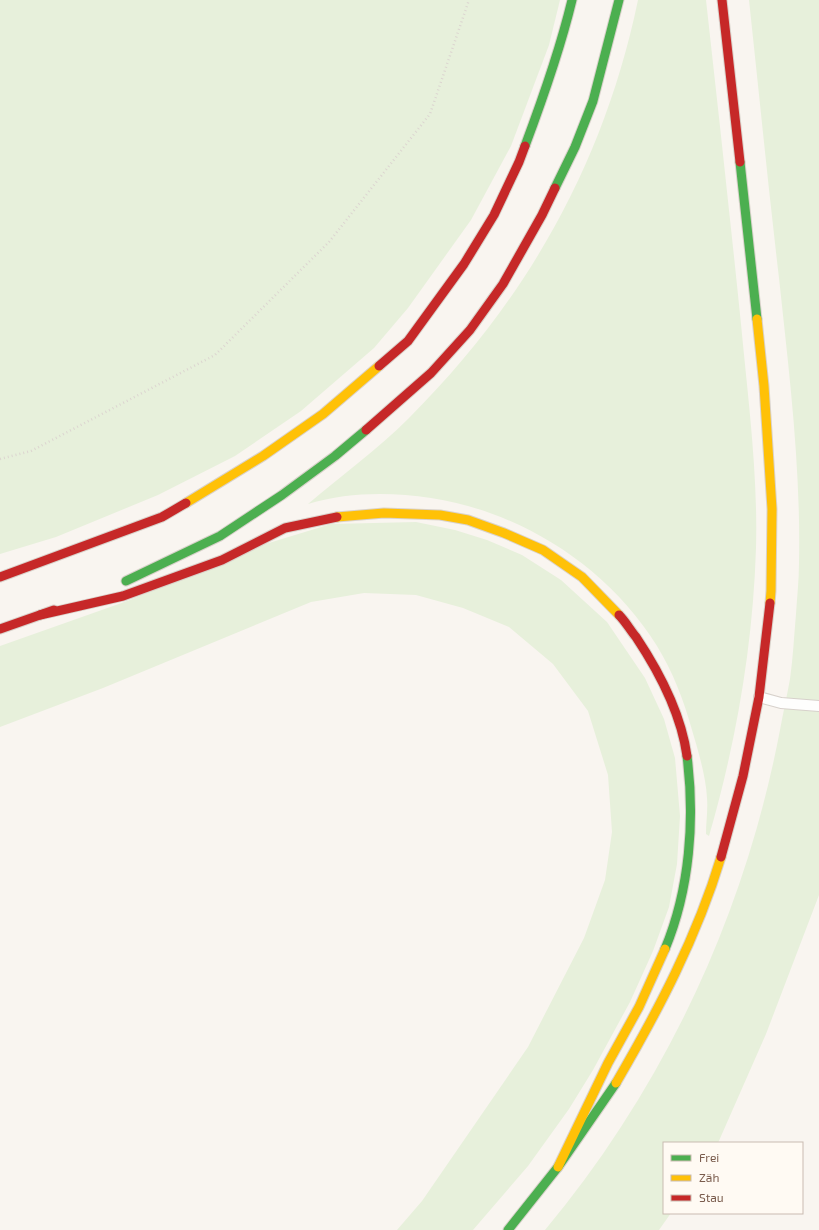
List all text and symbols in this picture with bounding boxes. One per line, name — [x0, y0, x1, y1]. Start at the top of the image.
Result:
legend — [663, 1142, 803, 1214]
text: Frei — [699, 1150, 719, 1164]
text: Zäh — [699, 1170, 719, 1184]
text: Stau — [699, 1190, 724, 1204]

